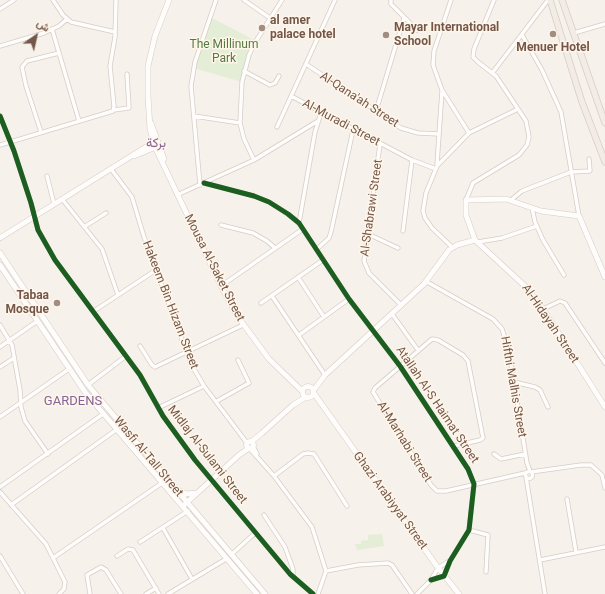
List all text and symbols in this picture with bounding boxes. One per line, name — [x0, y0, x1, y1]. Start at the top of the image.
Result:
place label: al amer palace hotel — [270, 14, 336, 42]
north arrow — [16, 16, 56, 56]
text: ش — [34, 17, 52, 35]
place label: Mayar International School — [394, 21, 499, 49]
marker: al amer palace hotel — [257, 23, 267, 33]
marker: Menuer Hotel — [548, 29, 558, 39]
marker: Mayar International School — [381, 30, 391, 40]
park label: The Millinum Park — [189, 38, 259, 66]
place label: Menuer Hotel — [516, 41, 590, 55]
street label: Al-Qana'ah Street — [317, 69, 401, 131]
street label: Al-Muradi Street — [300, 96, 382, 150]
district label: بركة — [146, 136, 166, 152]
street label: Al-Shabrawi Street — [358, 158, 386, 258]
street label: Mousa Al-Saket Street — [181, 212, 247, 324]
street label: Hakeem Bin Hizam Street — [139, 239, 201, 371]
street label: Al-Hidayah Street — [518, 282, 582, 366]
place label: Tabaa Mosque — [6, 289, 49, 317]
marker: Tabaa Mosque — [52, 298, 62, 308]
street label: Hifthi Malhis Street — [497, 335, 529, 439]
street label: Atallah Al-S Haimat Street — [392, 344, 482, 466]
district label: GARDENS — [40, 394, 106, 410]
street label: Al-Marhabi Street — [373, 399, 435, 485]
street label: Midlaj Al-Sulami Street — [164, 403, 250, 507]
street label: Wasfi Al-Tall Street — [110, 414, 186, 500]
street label: Ghazi Arabiyyat Street — [350, 449, 430, 553]

